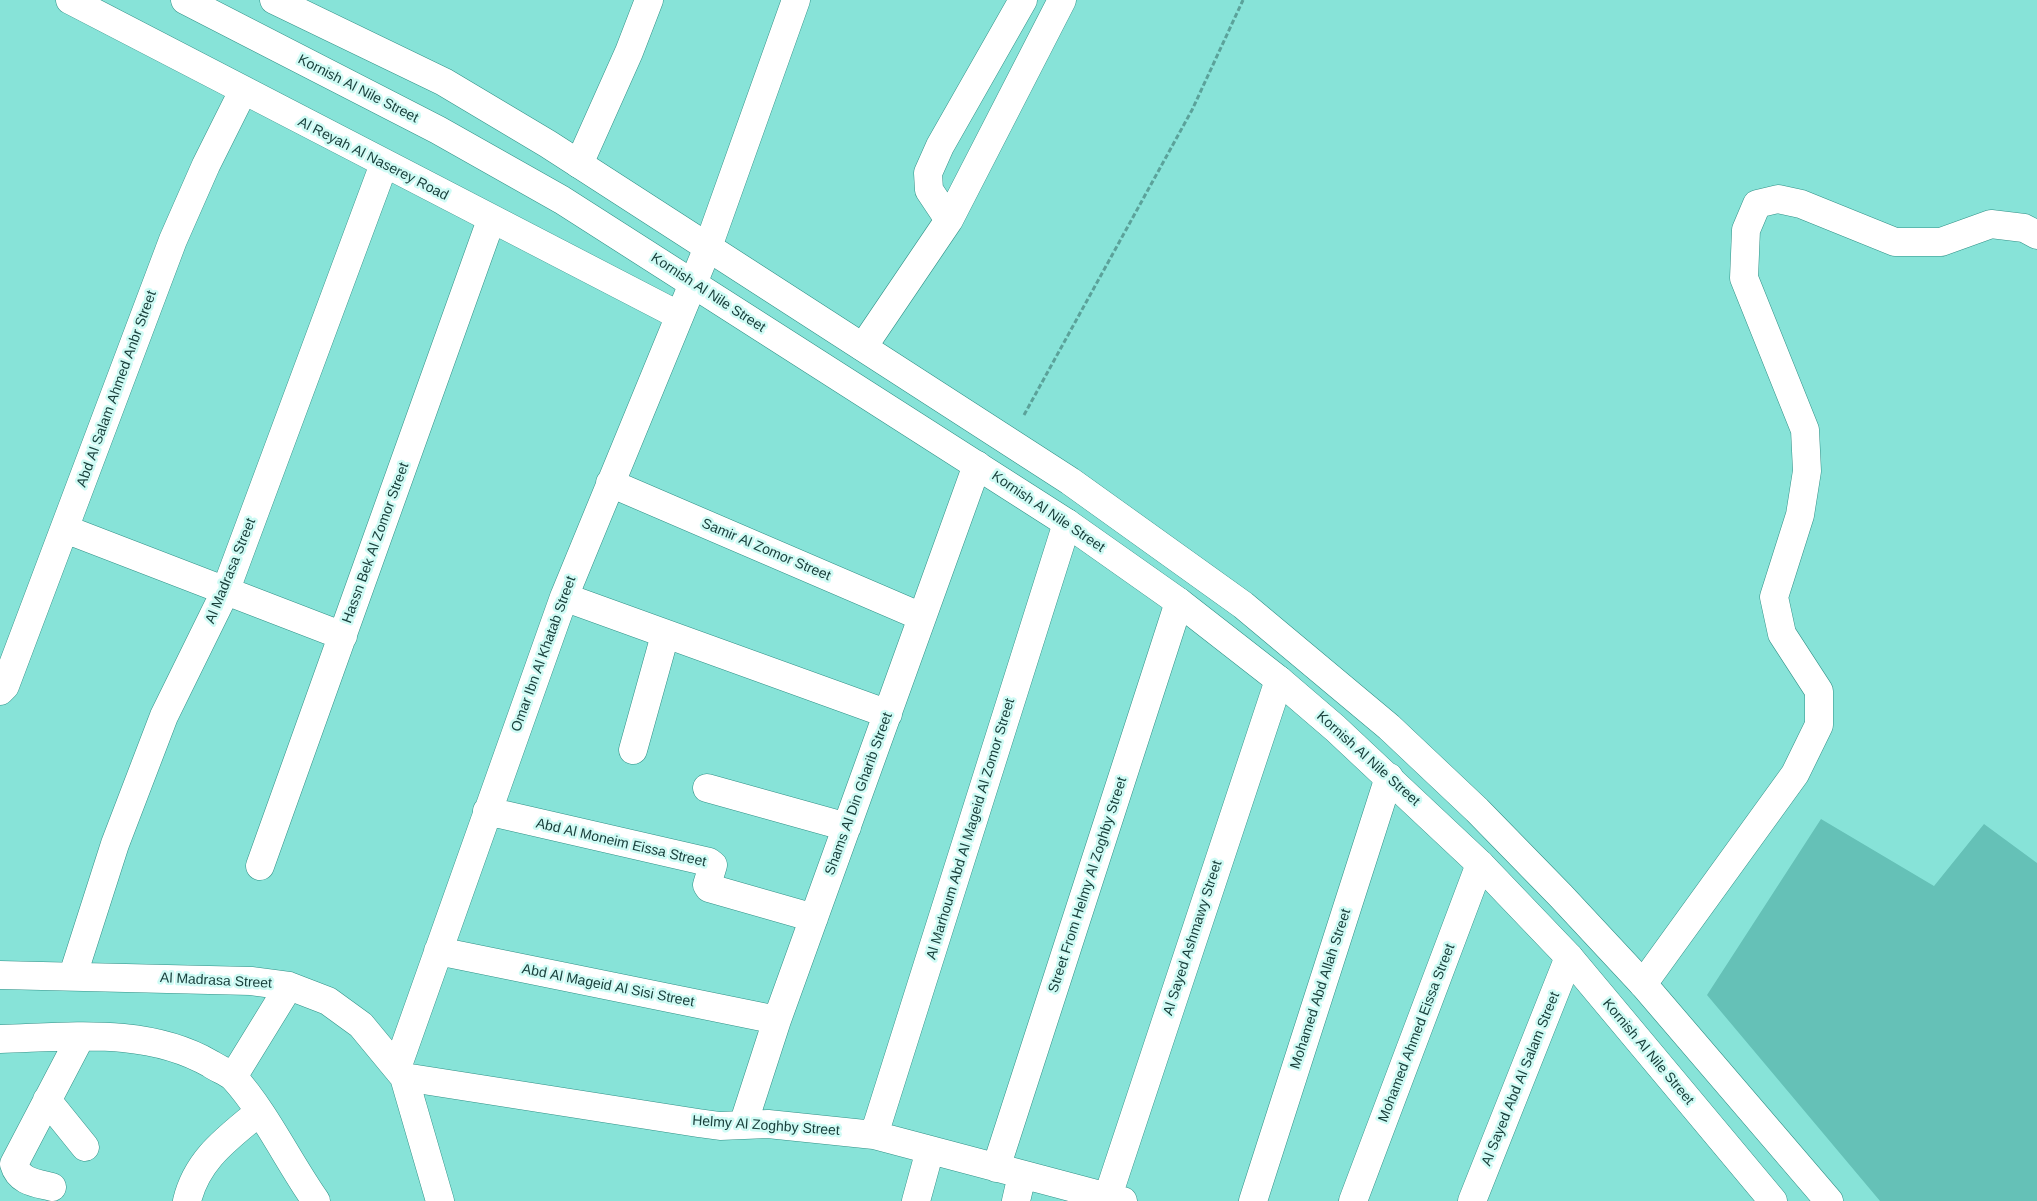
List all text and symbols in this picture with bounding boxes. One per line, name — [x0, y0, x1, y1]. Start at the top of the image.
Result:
street label: Kornish Al Nile Street — [295, 51, 421, 127]
street label: Al Reyah Al Naserey Road — [295, 114, 451, 204]
street label: Kornish Al Nile Street — [648, 250, 768, 336]
street label: Abd Al Salam Ahmed Anbr Street — [74, 289, 160, 489]
street label: Hassn Bek Al Zomor Street — [339, 460, 413, 626]
street label: Kornish Al Nile Street — [988, 468, 1108, 556]
street label: Samir Al Zomor Street — [699, 515, 833, 585]
street label: Al Madrasa Street — [202, 516, 260, 626]
street label: Omar Ibn Al Khatab Street — [508, 574, 580, 734]
street label: Al Marhoum Abd Al Mageid Al Zomor Street — [923, 696, 1019, 962]
street label: Kornish Al Nile Street — [1313, 708, 1423, 810]
street label: Shams Al Din Gharib Street — [822, 710, 896, 878]
street label: Street From Helmy Al Zoghby Street — [1045, 775, 1131, 995]
street label: Abd Al Moneim Eissa Street — [534, 815, 708, 871]
street label: Al Sayed Ashmawy Street — [1160, 858, 1226, 1018]
street label: Mohamed Abd Allah Street — [1287, 907, 1355, 1071]
street label: Mohamed Ahmed Eissa Street — [1375, 941, 1459, 1125]
street label: Abd Al Mageid Al Sisi Street — [520, 961, 696, 1011]
street label: Al Madrasa Street — [160, 970, 272, 992]
street label: Al Sayed Abd Al Salam Street — [1478, 990, 1564, 1168]
street label: Kornish Al Nile Street — [1599, 996, 1697, 1108]
street label: Helmy Al Zoghby Street — [692, 1112, 840, 1140]

